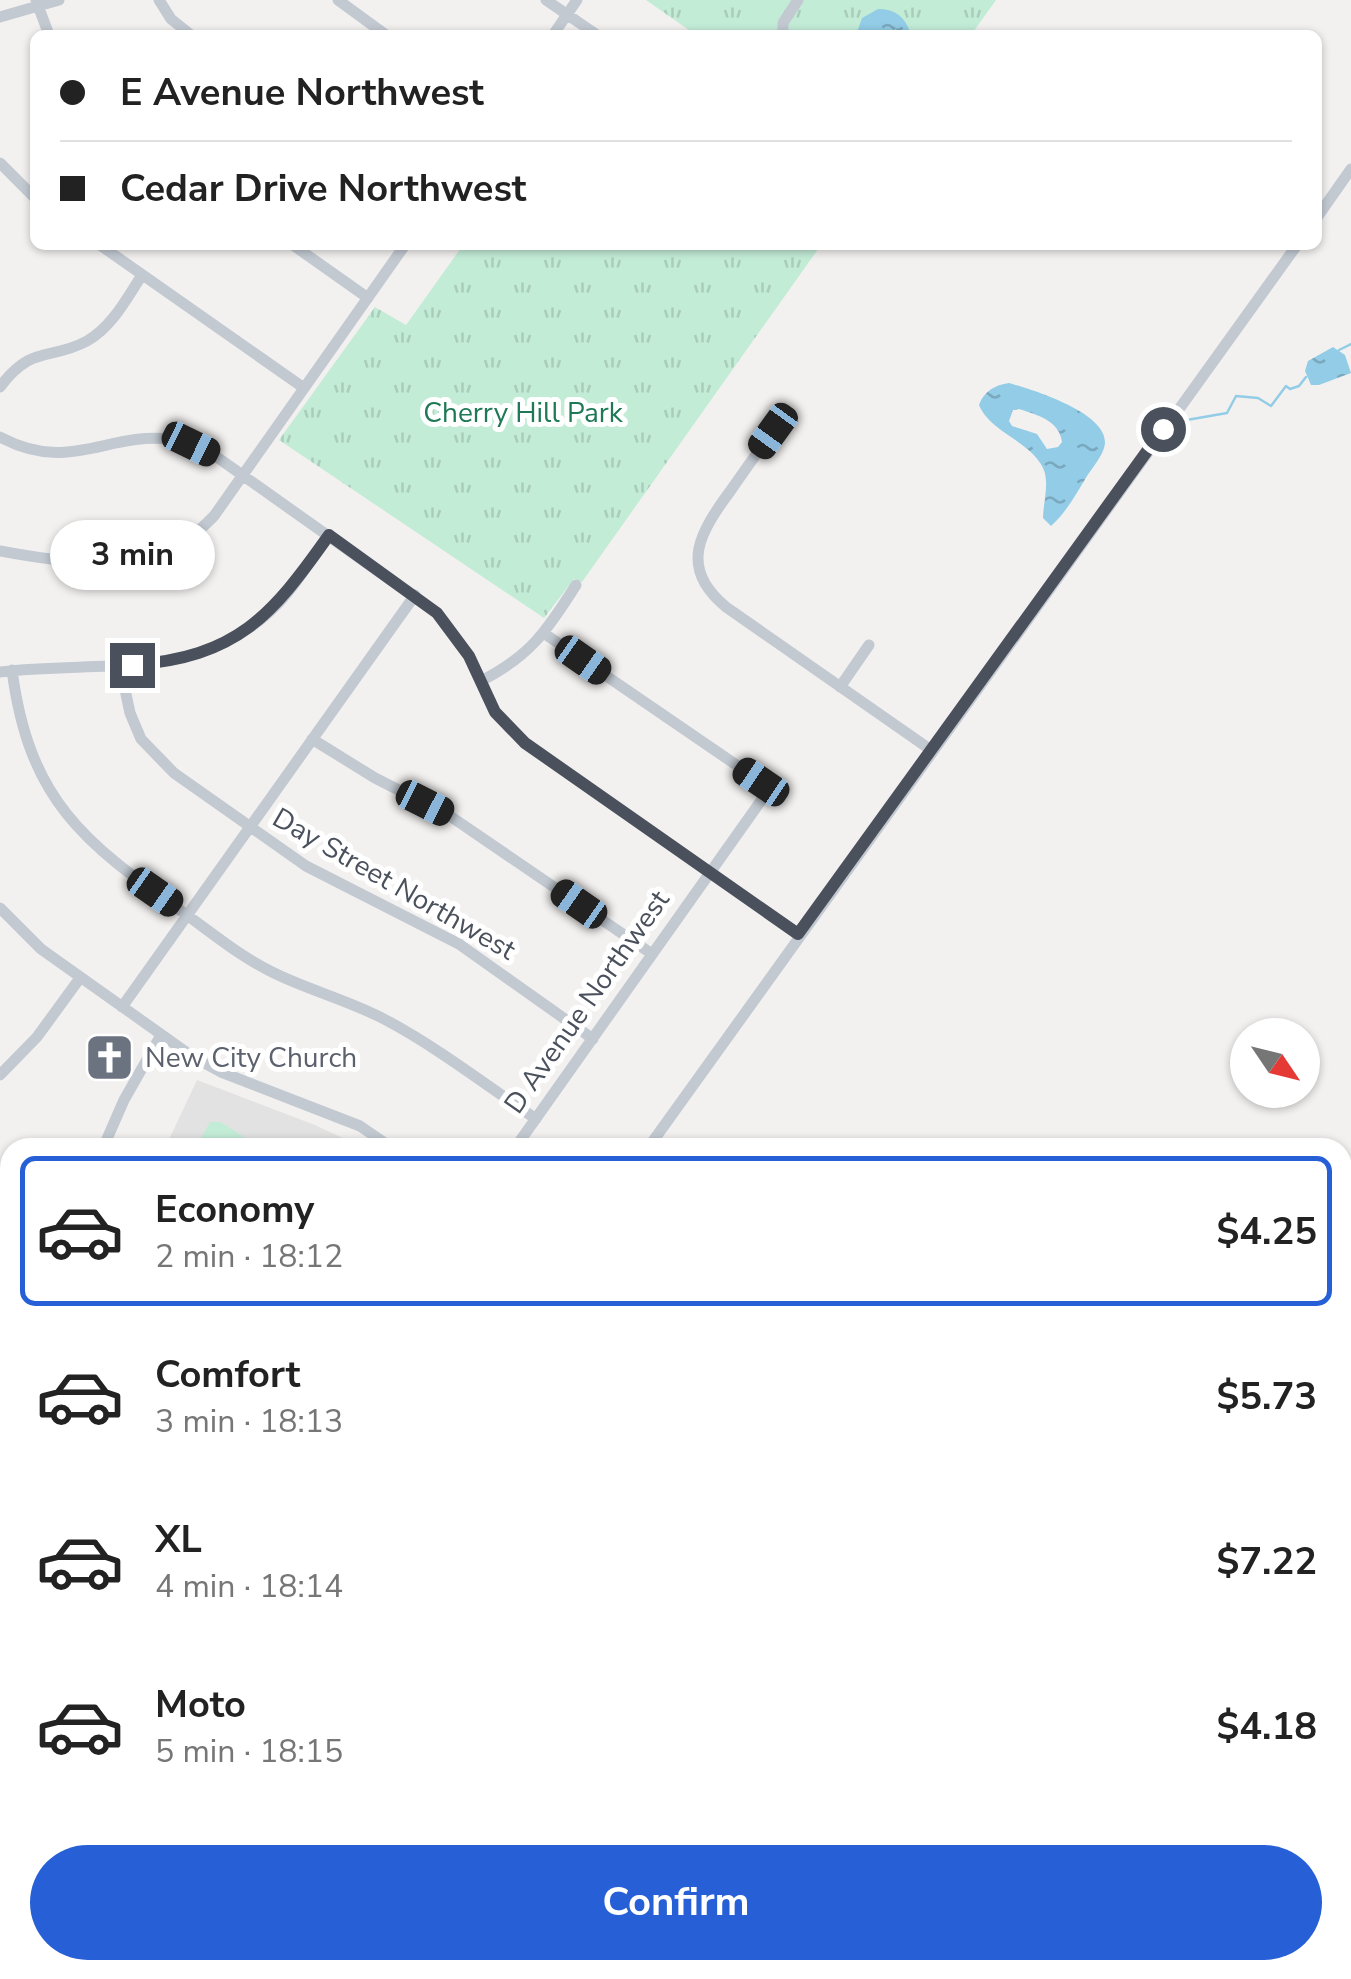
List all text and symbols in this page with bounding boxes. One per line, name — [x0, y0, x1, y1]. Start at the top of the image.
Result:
text: E Avenue Northwest — [120, 67, 484, 118]
text: Cedar Drive Northwest — [120, 163, 526, 214]
park label: Cherry Hill Park — [423, 394, 624, 432]
car — [743, 398, 803, 464]
route start — [1141, 407, 1186, 452]
car — [157, 417, 225, 471]
callout: 3 min — [49, 520, 214, 590]
text: 3 min — [91, 533, 174, 576]
car — [550, 631, 616, 689]
route end — [110, 643, 155, 688]
car — [728, 753, 794, 811]
car — [391, 776, 459, 830]
street label: Day Street Northwest — [266, 799, 523, 969]
car — [122, 863, 188, 921]
car — [546, 875, 612, 933]
street label: D Avenue Northwest — [496, 883, 679, 1121]
north arrow — [1230, 1018, 1320, 1108]
map controls — [1230, 1018, 1320, 1108]
church icon: New City Church — [84, 1032, 136, 1084]
place label: New City Church — [145, 1039, 357, 1077]
text: Economy — [155, 1184, 314, 1235]
icon: car — [35, 1186, 125, 1276]
text: $4.25 — [1216, 1206, 1317, 1257]
text: 2 min · 18:12 — [155, 1235, 343, 1278]
text: Comfort — [155, 1349, 300, 1400]
icon: car — [35, 1351, 125, 1441]
text: $5.73 — [1216, 1371, 1317, 1422]
text: 3 min · 18:13 — [155, 1400, 343, 1443]
text: XL — [155, 1514, 202, 1565]
icon: car — [35, 1516, 125, 1606]
text: $7.22 — [1216, 1536, 1317, 1587]
text: 4 min · 18:14 — [155, 1565, 343, 1608]
text: Moto — [155, 1679, 246, 1730]
icon: car — [35, 1681, 125, 1771]
text: $4.18 — [1216, 1701, 1317, 1752]
text: 5 min · 18:15 — [155, 1730, 343, 1773]
button: Confirm — [30, 1845, 1322, 1960]

